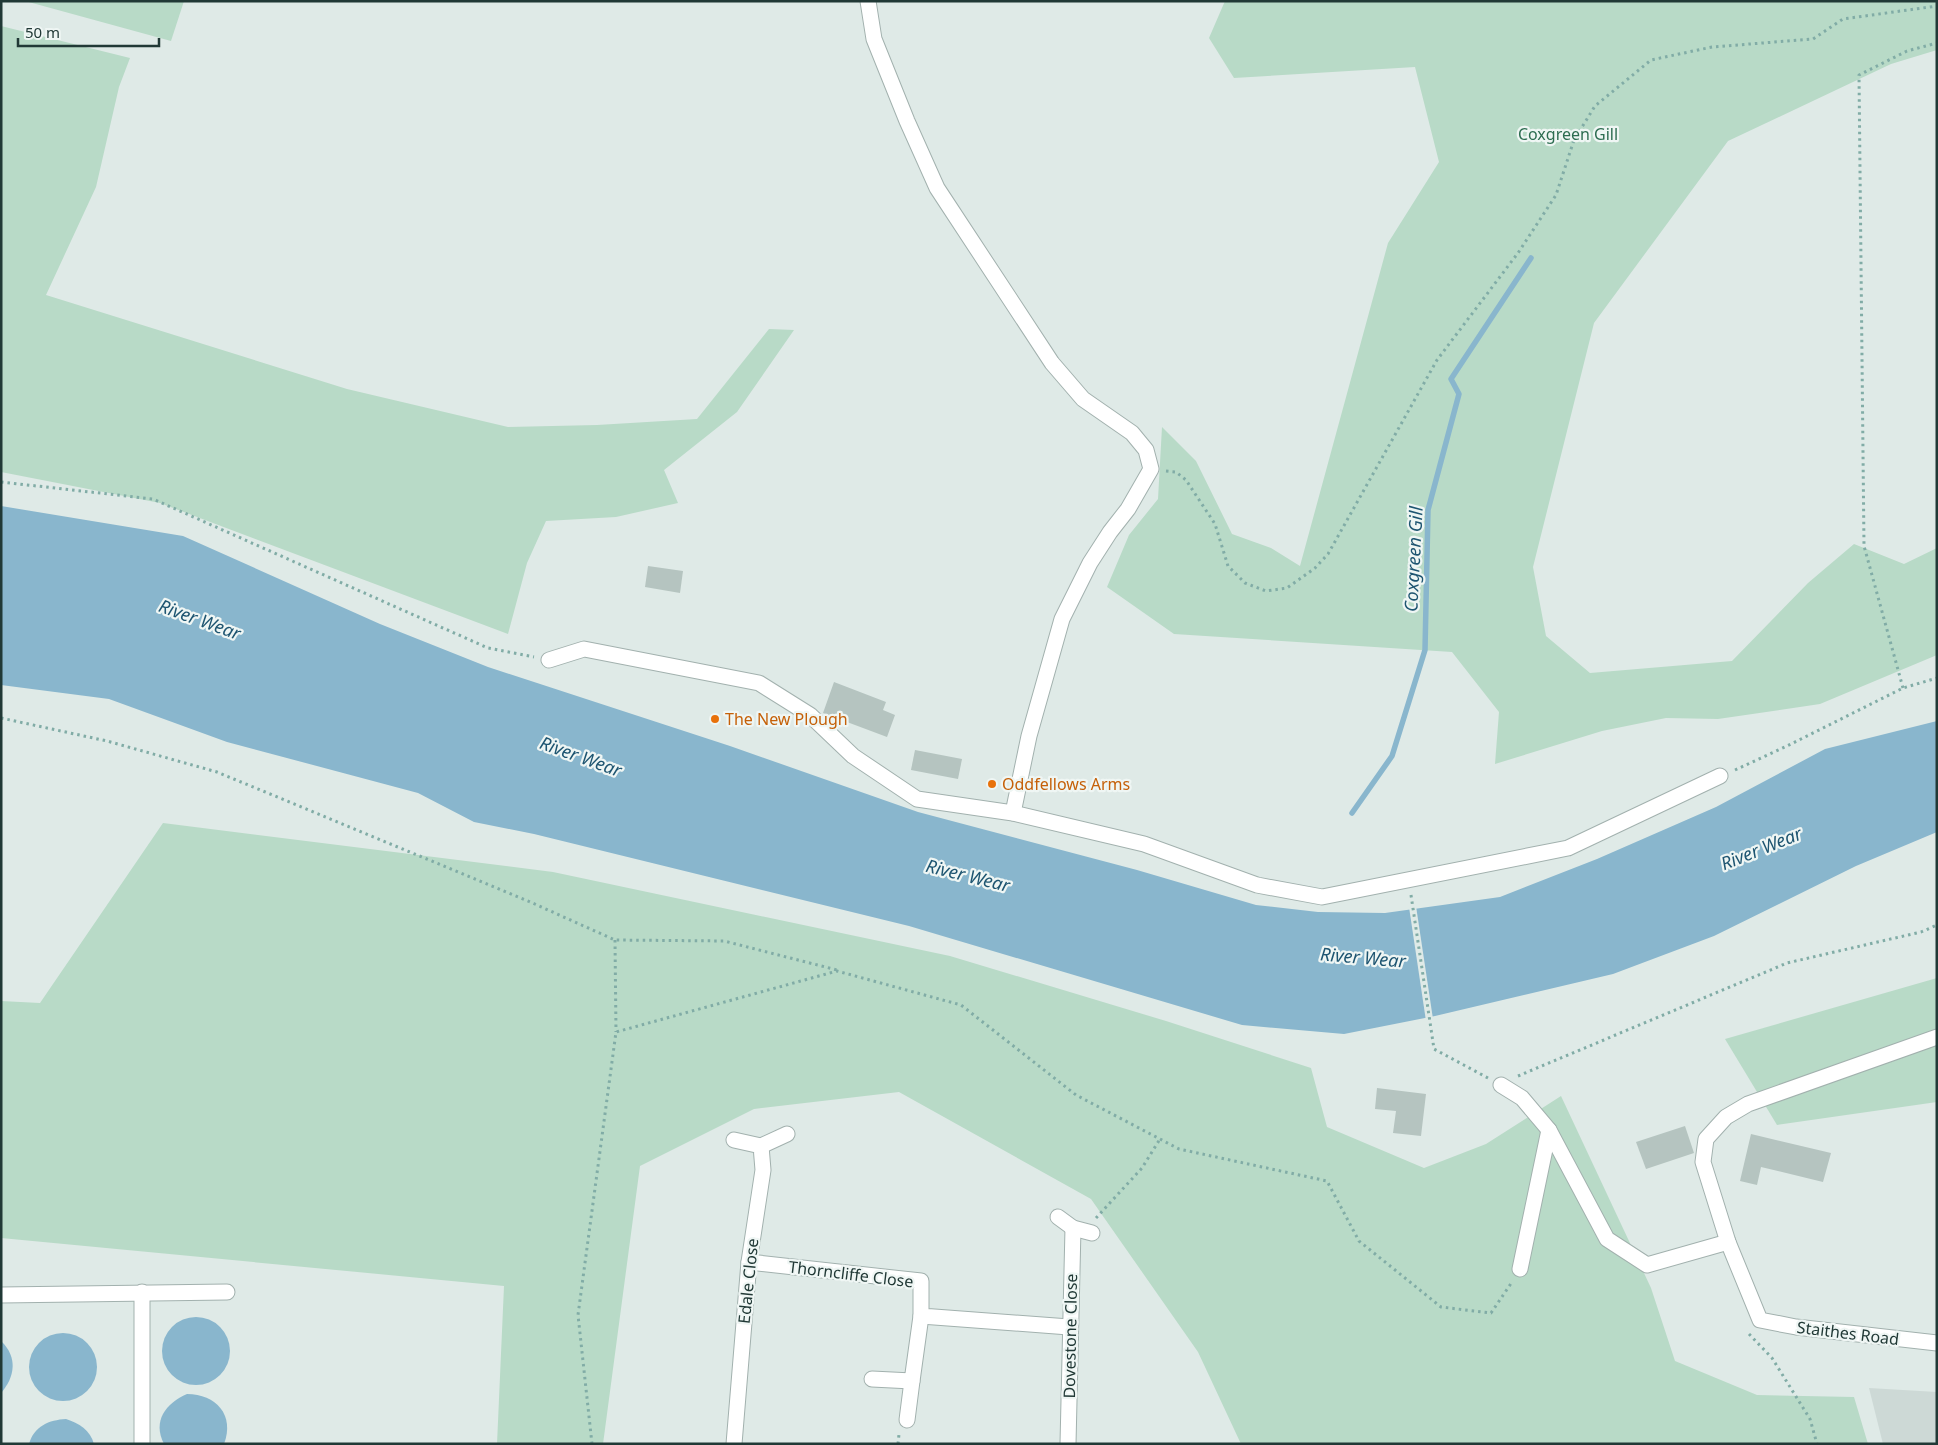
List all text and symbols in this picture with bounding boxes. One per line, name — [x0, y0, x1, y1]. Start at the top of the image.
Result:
scale bar — [18, 15, 159, 47]
text: 50 m — [25, 22, 60, 42]
park label: Coxgreen Gill — [1518, 123, 1618, 145]
water label: Coxgreen Gill — [1398, 505, 1428, 612]
water label: River Wear — [156, 593, 245, 645]
place label: The New Plough — [725, 708, 848, 730]
marker: The New Plough — [709, 713, 721, 725]
water label: River Wear — [537, 730, 626, 782]
place label: Oddfellows Arms — [1002, 773, 1130, 795]
marker: Oddfellows Arms — [986, 778, 998, 790]
water label: River Wear — [1717, 821, 1806, 875]
water label: River Wear — [924, 853, 1013, 897]
water label: River Wear — [1319, 941, 1408, 973]
street label: Edale Close — [733, 1237, 763, 1325]
street label: Thorncliffe Close — [787, 1255, 915, 1293]
street label: Dovestone Close — [1058, 1273, 1082, 1399]
street label: Staithes Road — [1796, 1316, 1900, 1350]

